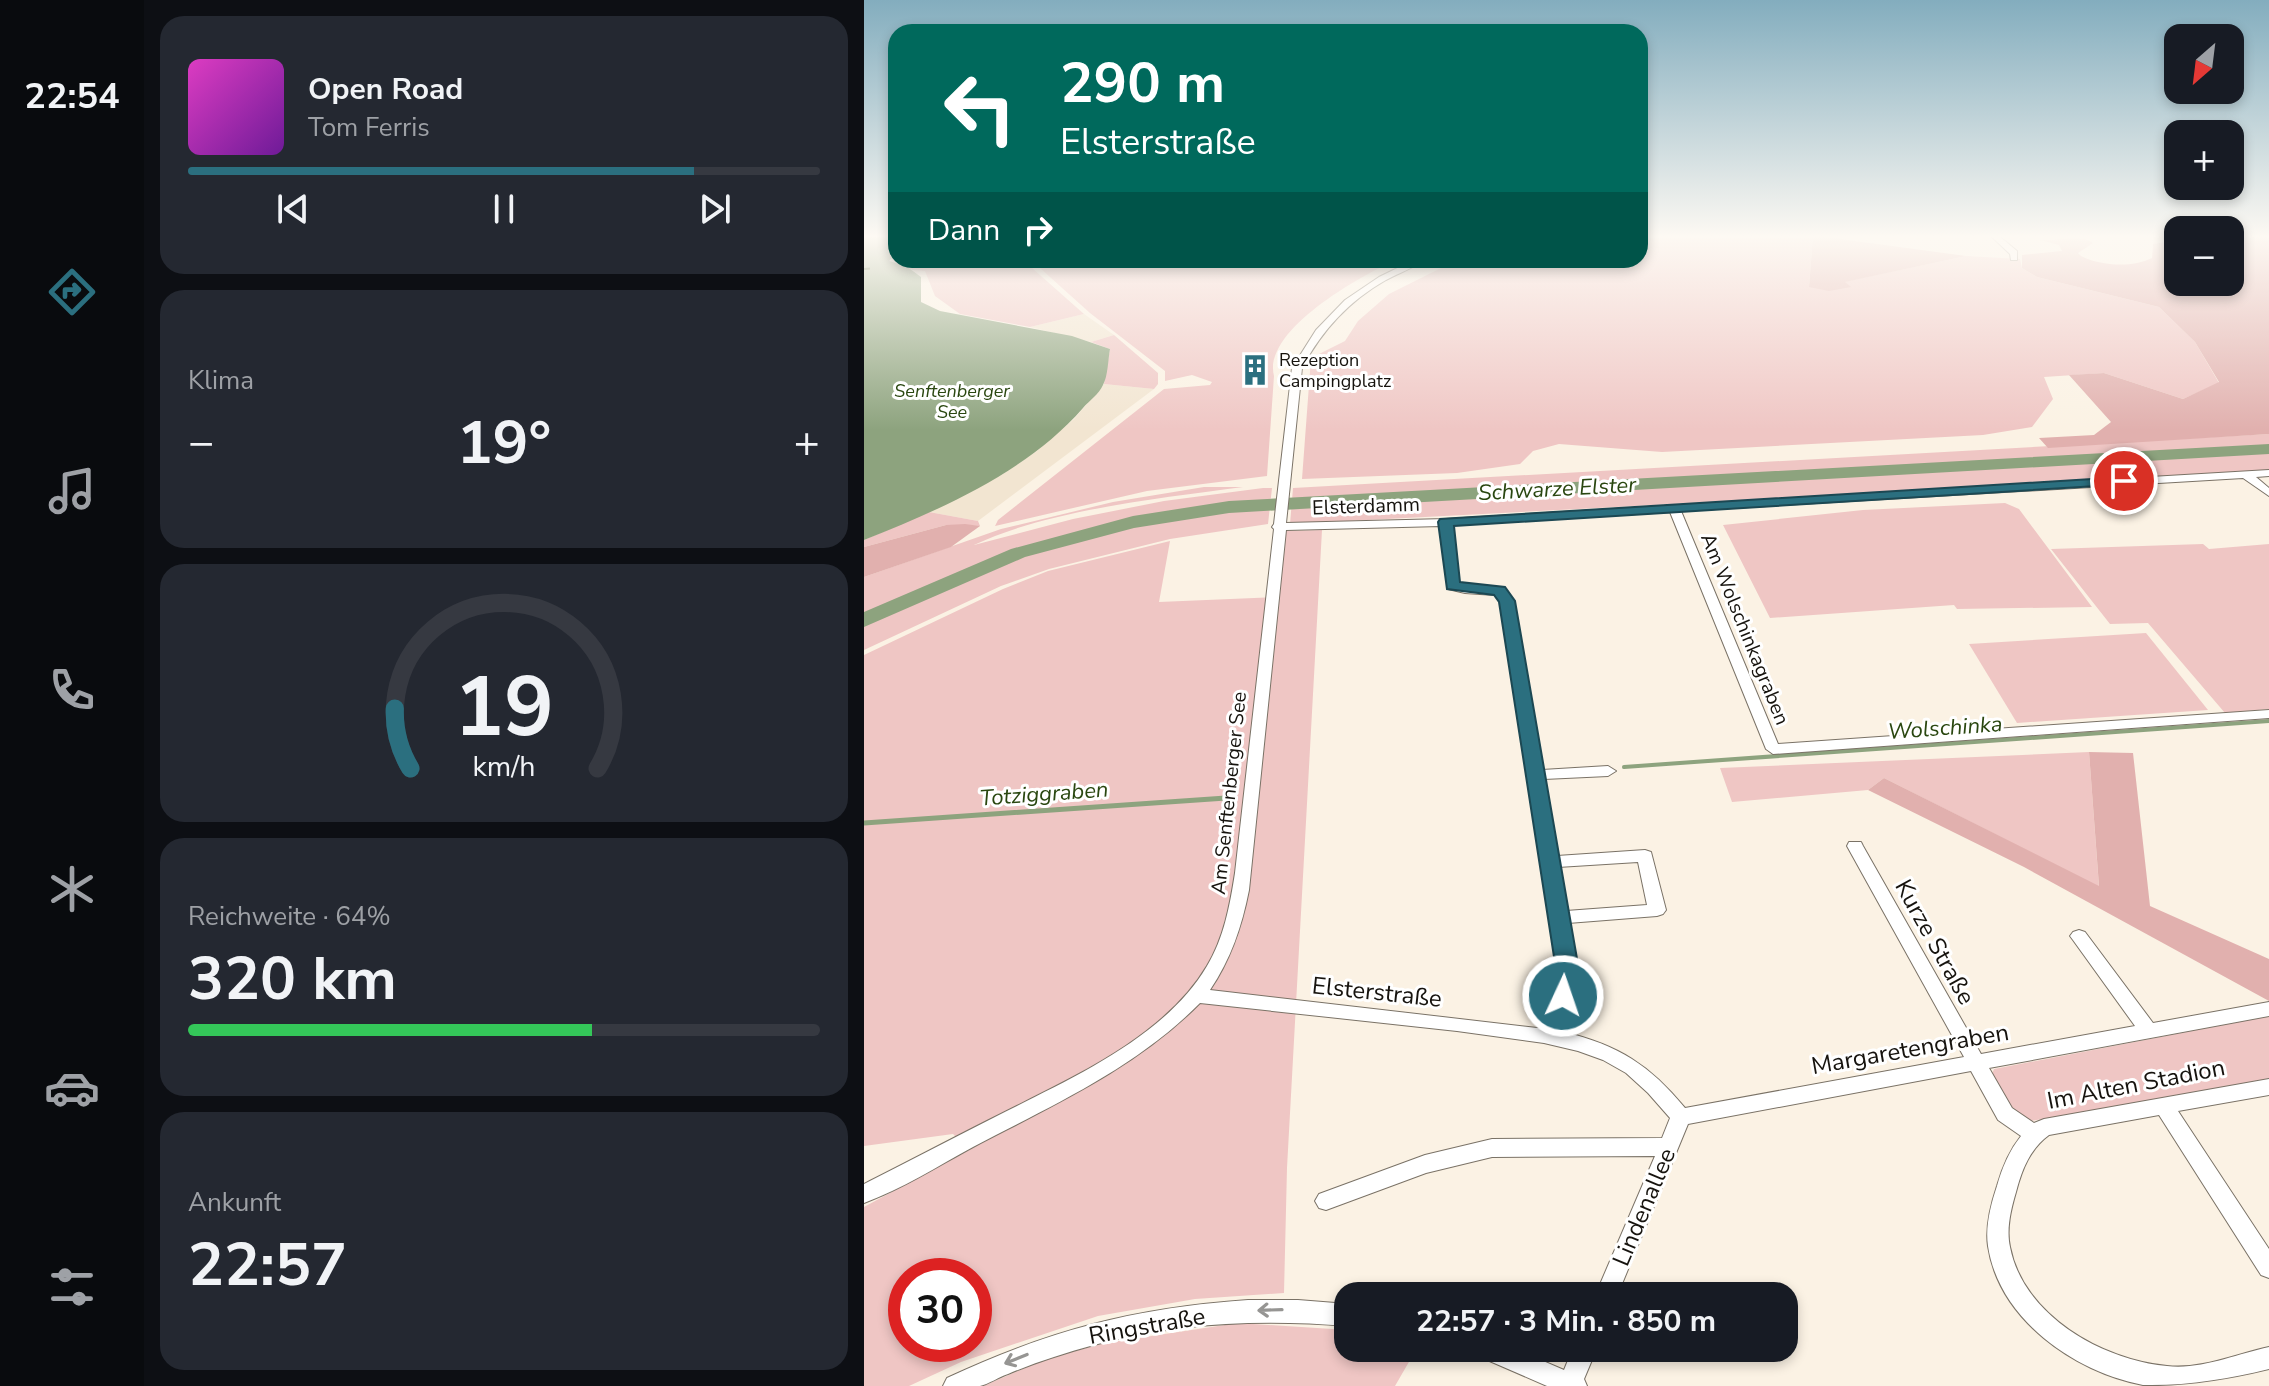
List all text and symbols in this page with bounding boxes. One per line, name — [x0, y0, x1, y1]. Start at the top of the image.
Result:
north arrow — [2164, 24, 2244, 104]
map controls — [2164, 24, 2244, 296]
text: 290 m — [1060, 45, 1225, 122]
icon: left — [928, 56, 1032, 160]
text: Open Road — [308, 69, 463, 110]
text: 22:54 — [24, 72, 120, 121]
text: Tom Ferris — [308, 110, 430, 145]
text: Elsterstraße — [1060, 118, 1256, 167]
button: + — [2164, 120, 2244, 200]
icon: previous — [271, 187, 315, 231]
icon: pause — [482, 187, 526, 231]
icon: next — [693, 187, 737, 231]
icon: right — [1016, 208, 1060, 252]
text: Dann — [928, 210, 1000, 251]
button: − — [2164, 216, 2244, 296]
icon: directions — [44, 264, 100, 320]
place label: Rezeption Campingplatz — [1279, 348, 1391, 393]
building icon: Rezeption Campingplatz — [1238, 353, 1272, 387]
text: Klima — [188, 363, 254, 398]
water label: Senftenberger See — [894, 379, 1010, 424]
text: 19° — [457, 402, 551, 484]
text: − — [188, 413, 214, 473]
text: + — [794, 413, 820, 473]
pin — [2090, 447, 2158, 515]
icon: arrive — [2102, 459, 2146, 503]
icon: music — [44, 463, 100, 519]
water label: Schwarze Elster — [1477, 470, 1638, 508]
street label: Elsterdamm — [1312, 491, 1420, 521]
street label: Am Wolschinkagraben — [1694, 529, 1796, 729]
text: 19 — [454, 651, 554, 764]
icon: phone — [44, 662, 100, 718]
street label: Am Senftenberger See — [1205, 690, 1253, 896]
water label: Wolschinka — [1887, 709, 2003, 747]
text: km/h — [473, 747, 535, 786]
water label: Totziggraben — [979, 775, 1109, 813]
icon: climate — [44, 861, 100, 917]
street label: Kurze Straße — [1887, 874, 1983, 1010]
text: Reichweite · 64% — [188, 899, 391, 934]
text: 320 km — [188, 938, 397, 1020]
position arrow — [1521, 954, 1605, 1038]
street label: Elsterstraße — [1310, 969, 1444, 1015]
street label: Margaretengraben — [1809, 1016, 2011, 1082]
street label: Im Alten Stadion — [2044, 1051, 2228, 1117]
icon: car — [44, 1060, 100, 1116]
street label: Lindenallee — [1605, 1143, 1683, 1271]
text: Ankunft — [188, 1185, 281, 1220]
text: 22:57 — [188, 1224, 347, 1306]
speed limit sign: 30 — [888, 1258, 992, 1362]
icon: filters — [44, 1259, 100, 1315]
street label: Ringstraße — [1086, 1300, 1208, 1352]
text: 22:57 · 3 Min. · 850 m — [1416, 1301, 1716, 1342]
one-way arrow — [1257, 1303, 1284, 1318]
one-way arrow — [1004, 1353, 1029, 1368]

